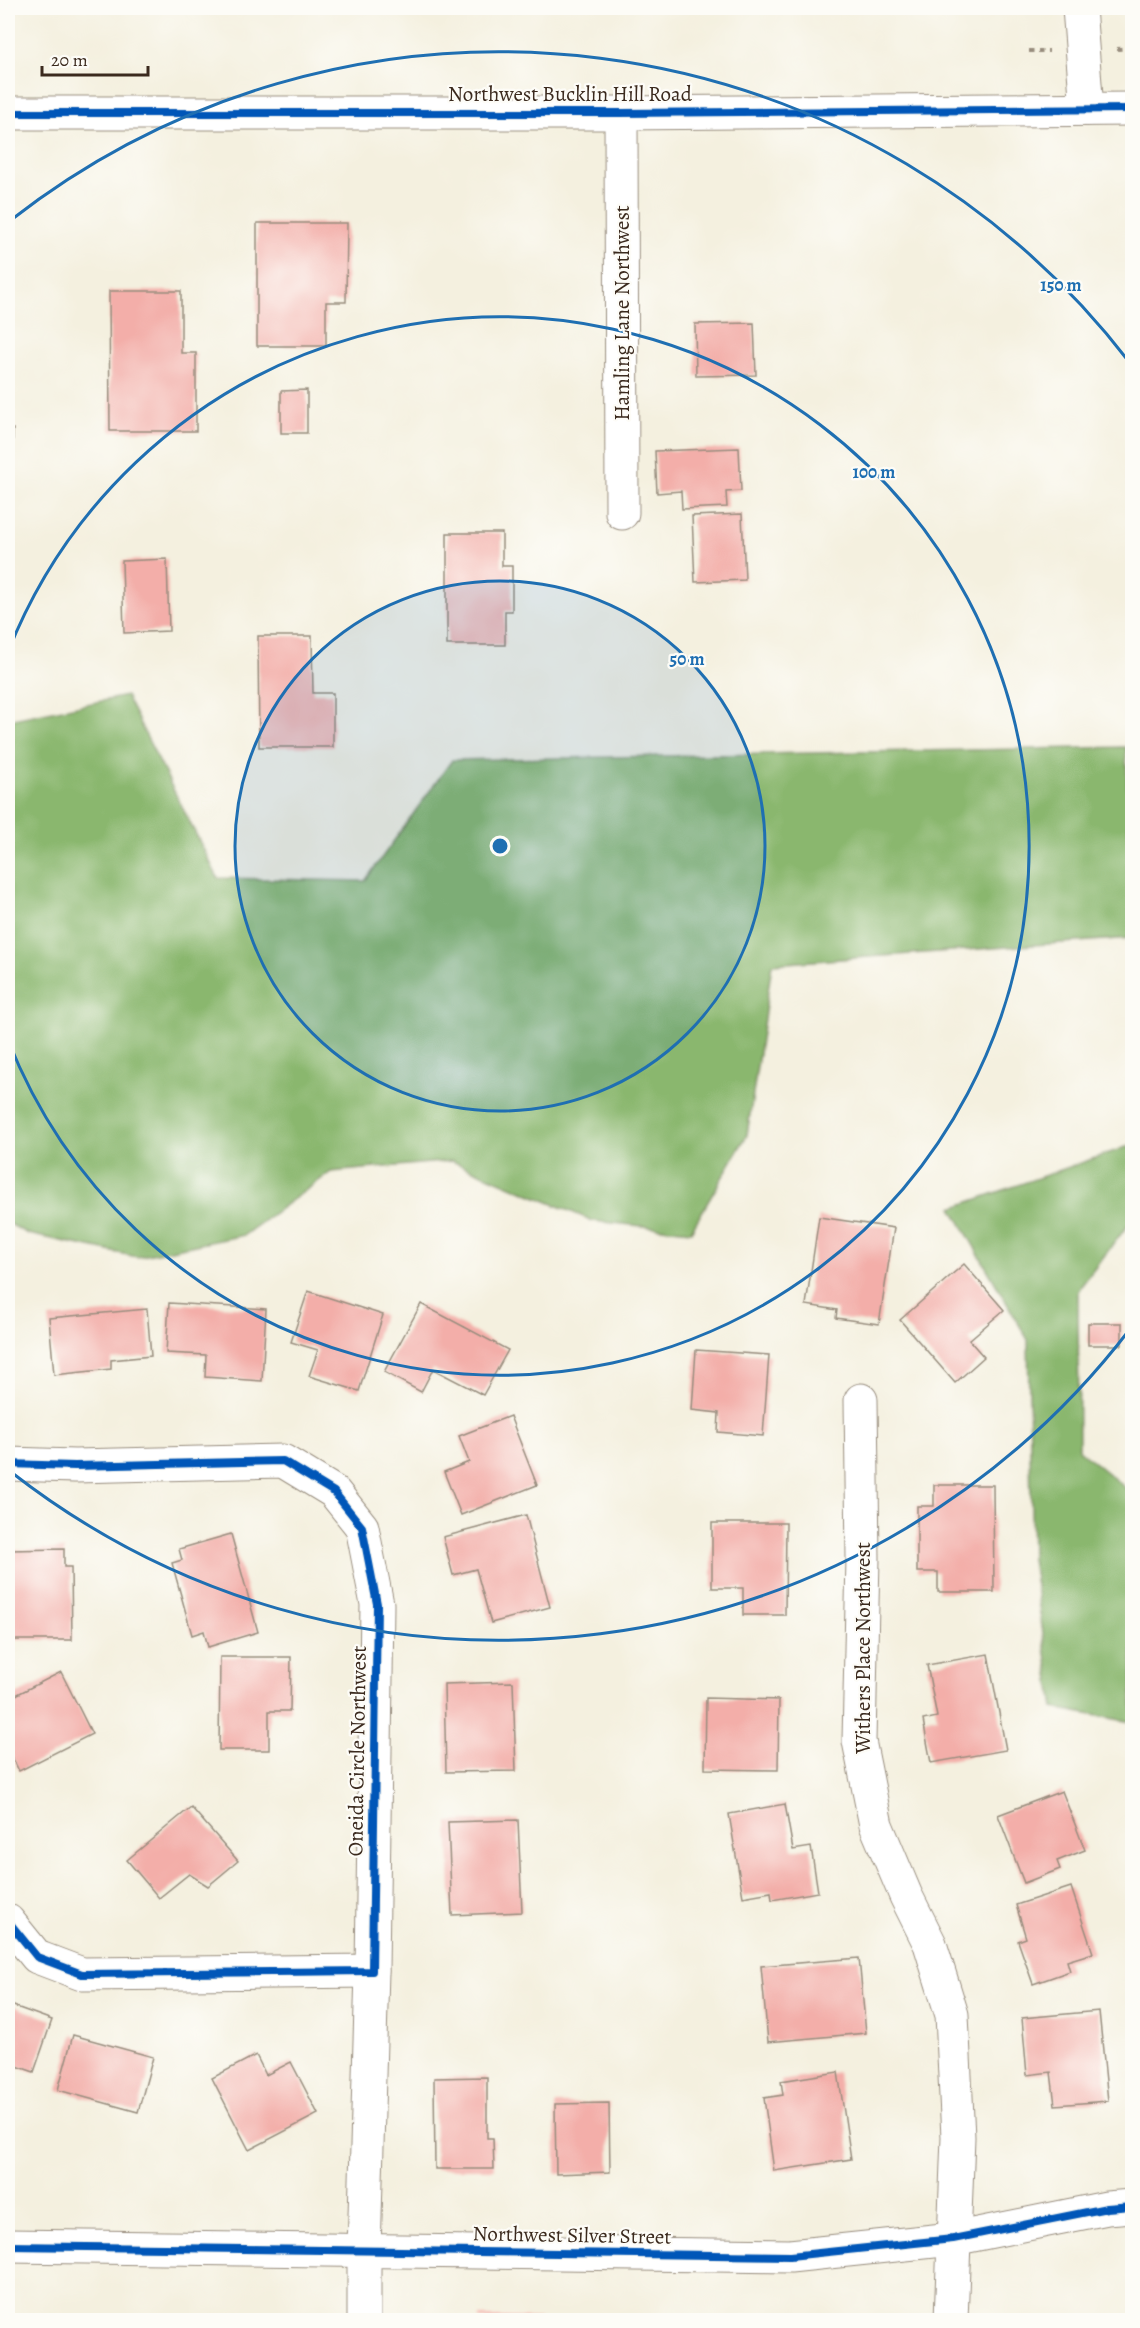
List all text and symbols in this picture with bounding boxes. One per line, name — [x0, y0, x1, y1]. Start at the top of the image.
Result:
scale bar — [42, 39, 148, 77]
text: 20 m — [51, 48, 88, 72]
street label: Northwest Bucklin Hill Road — [448, 80, 693, 108]
street label: Hamling Lane Northwest — [608, 205, 636, 421]
text: 150 m — [1040, 273, 1082, 297]
text: 100 m — [853, 460, 895, 484]
text: 50 m — [670, 647, 704, 671]
centre of rings — [490, 836, 510, 856]
street label: Withers Place Northwest — [849, 1542, 877, 1755]
street label: Oneida Circle Northwest — [341, 1645, 373, 1857]
street label: Northwest Silver Street — [472, 2219, 672, 2251]

